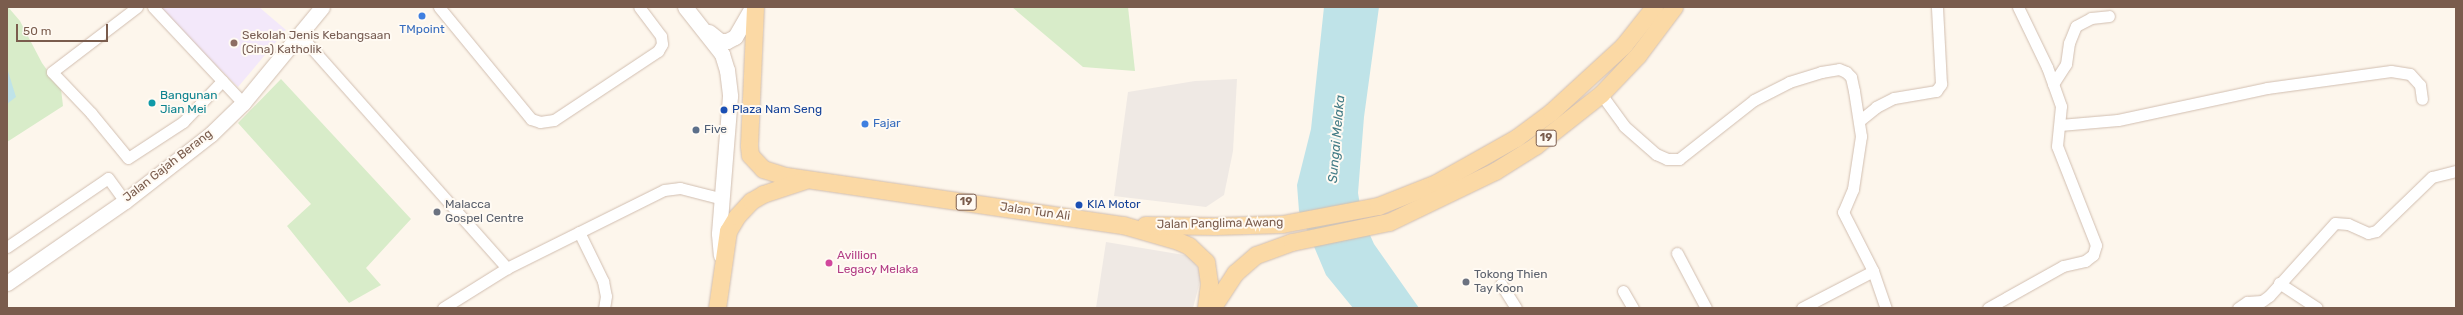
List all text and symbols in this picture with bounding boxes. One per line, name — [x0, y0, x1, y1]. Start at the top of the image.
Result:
marker: TMpoint — [417, 11, 427, 21]
scale bar — [18, 16, 110, 42]
place label: TMpoint — [399, 23, 445, 37]
text: 50 m — [23, 24, 51, 38]
place label: Sekolah Jenis Kebangsaan (Cina) Katholik — [242, 29, 391, 57]
marker: Sekolah Jenis Kebangsaan (Cina) Katholik — [229, 38, 239, 48]
place label: Bangunan Jian Mei — [160, 89, 217, 117]
water label: Sungai Melaka — [1325, 94, 1349, 184]
marker: Bangunan Jian Mei — [147, 98, 157, 108]
place label: Plaza Nam Seng — [732, 103, 822, 117]
marker: Plaza Nam Seng — [719, 105, 729, 115]
place label: Fajar — [873, 117, 901, 131]
marker: Fajar — [860, 119, 870, 129]
place label: Five — [704, 123, 727, 137]
marker: Five — [691, 125, 701, 135]
street label: Jalan Gajah Berang — [121, 127, 215, 205]
road number: 19 — [1535, 129, 1557, 147]
road number: 19 — [955, 193, 977, 211]
place label: Malacca Gospel Centre — [445, 198, 524, 226]
place label: KIA Motor — [1087, 198, 1141, 212]
street label: Jalan Tun Ali — [999, 200, 1071, 224]
marker: KIA Motor — [1074, 200, 1084, 210]
marker: Malacca Gospel Centre — [432, 207, 442, 217]
street label: Jalan Panglima Awang — [1156, 216, 1284, 232]
place label: Avillion Legacy Melaka — [837, 249, 919, 277]
marker: Avillion Legacy Melaka — [824, 258, 834, 268]
place label: Tokong Thien Tay Koon — [1474, 268, 1548, 296]
marker: Tokong Thien Tay Koon — [1461, 277, 1471, 287]

